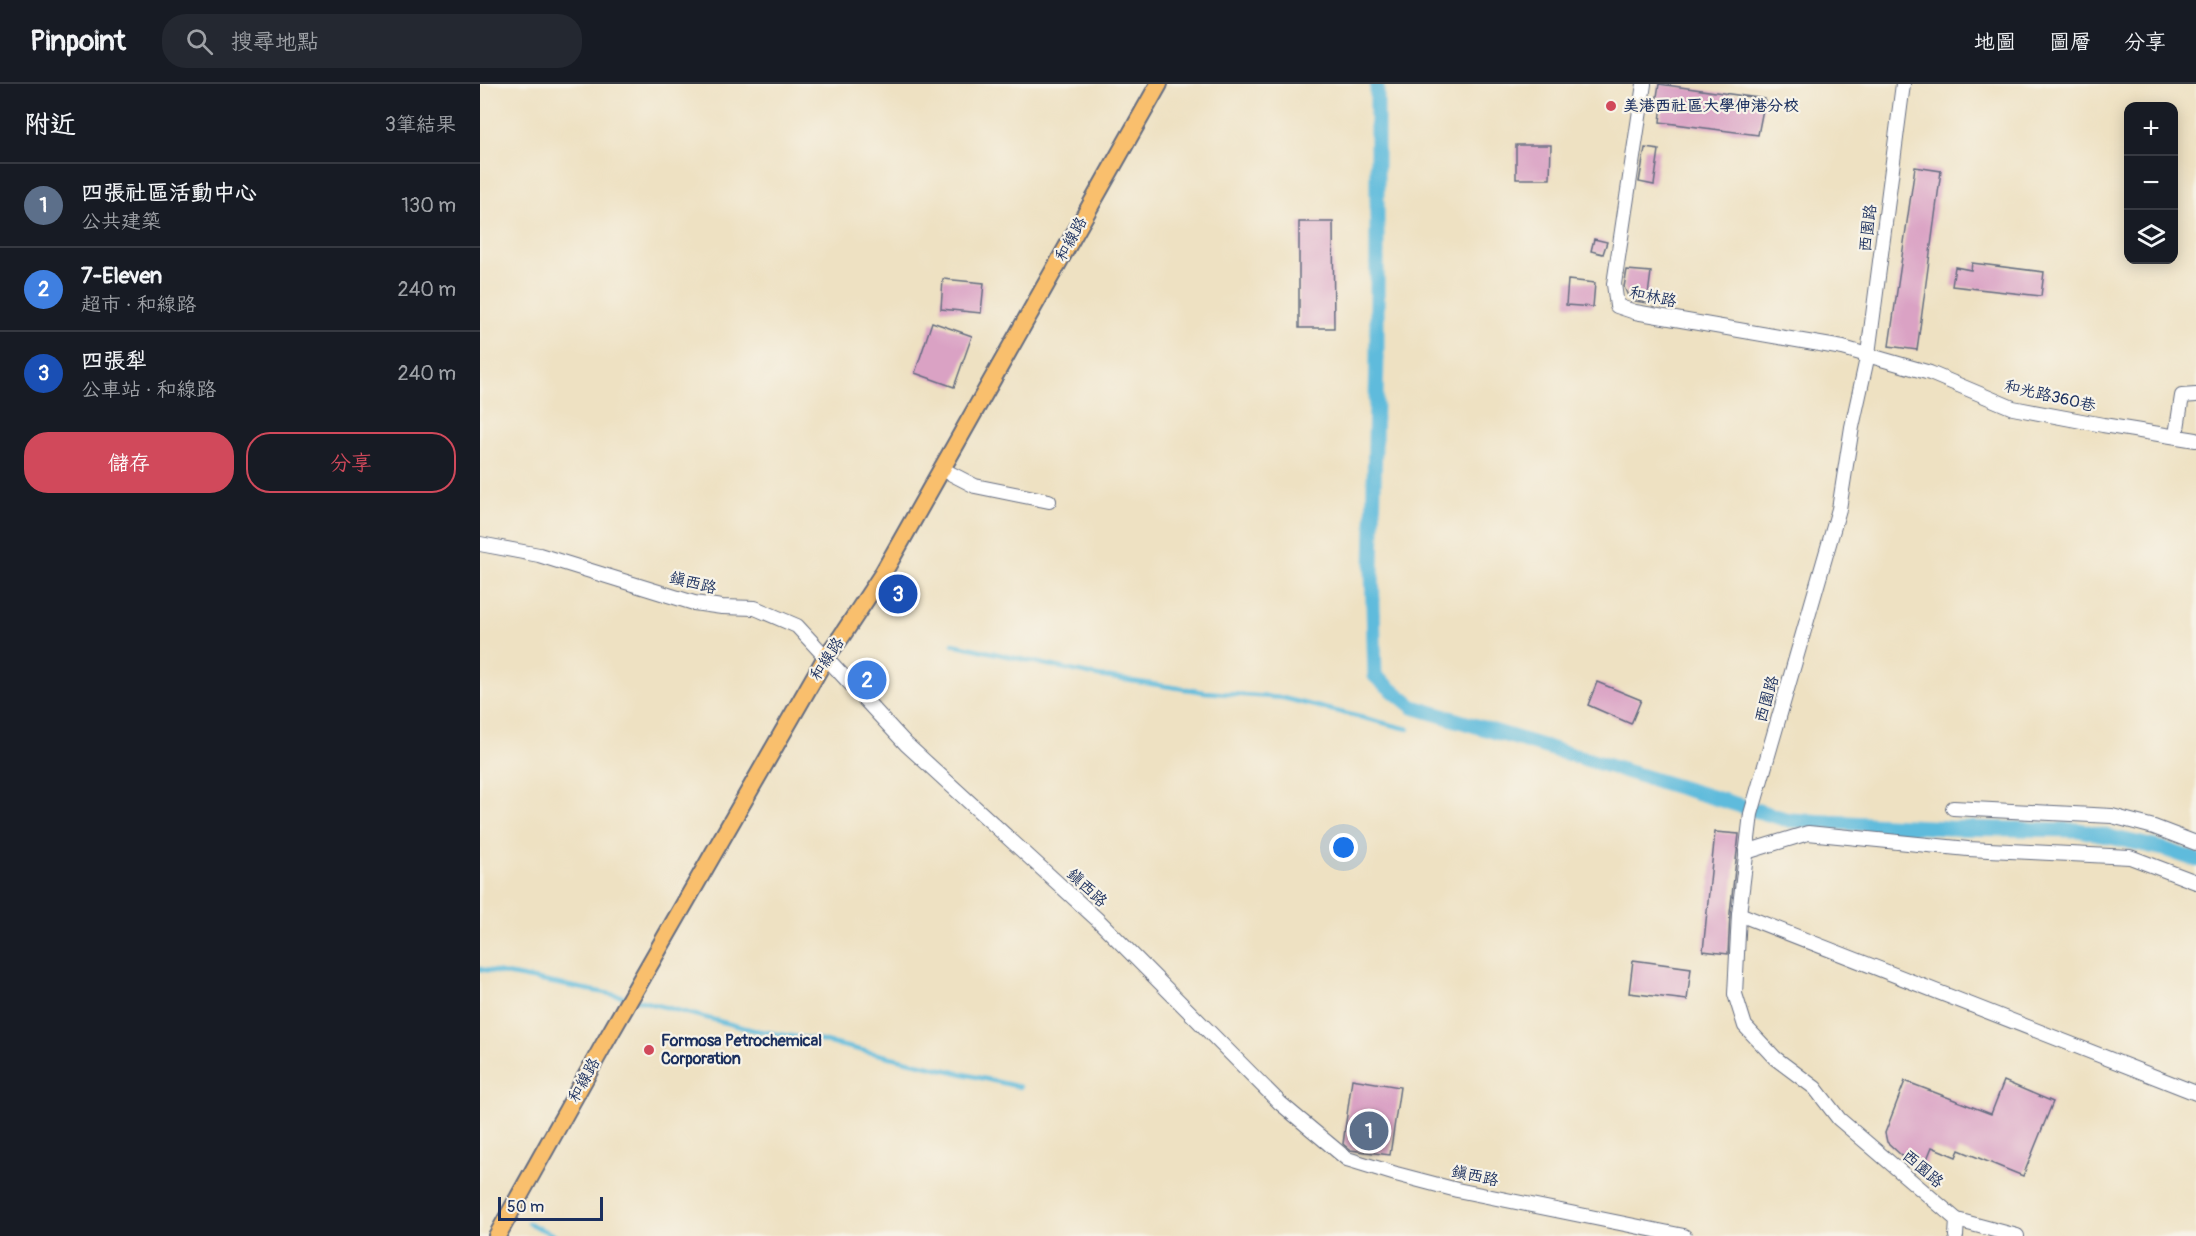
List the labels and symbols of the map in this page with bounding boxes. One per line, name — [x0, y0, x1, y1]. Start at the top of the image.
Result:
place label: 美港西社區大學伸港分校 — [1623, 96, 1799, 116]
marker: 美港西社區大學伸港分校 — [1604, 99, 1618, 113]
street label: 西園路 — [1855, 203, 1881, 253]
street label: 和線路 — [1051, 213, 1091, 265]
street label: 和林路 — [1627, 282, 1679, 312]
street label: 和光路360巷 — [2002, 376, 2098, 416]
street label: 鎮西路 — [667, 567, 719, 599]
pin: 3 — [878, 572, 918, 616]
street label: 和線路 — [806, 633, 848, 685]
pin: 2 — [848, 658, 886, 702]
street label: 西園路 — [1751, 673, 1783, 725]
your location — [1329, 833, 1358, 862]
street label: 鎮西路 — [1063, 864, 1111, 912]
place label: Formosa Petrochemical Corporation — [661, 1031, 822, 1069]
marker: Formosa Petrochemical Corporation — [642, 1043, 656, 1057]
street label: 和線路 — [564, 1054, 604, 1106]
pin: 1 — [1350, 1108, 1388, 1154]
street label: 西園路 — [1898, 1146, 1948, 1192]
street label: 鎮西路 — [1449, 1161, 1501, 1191]
scale bar — [498, 1194, 603, 1222]

